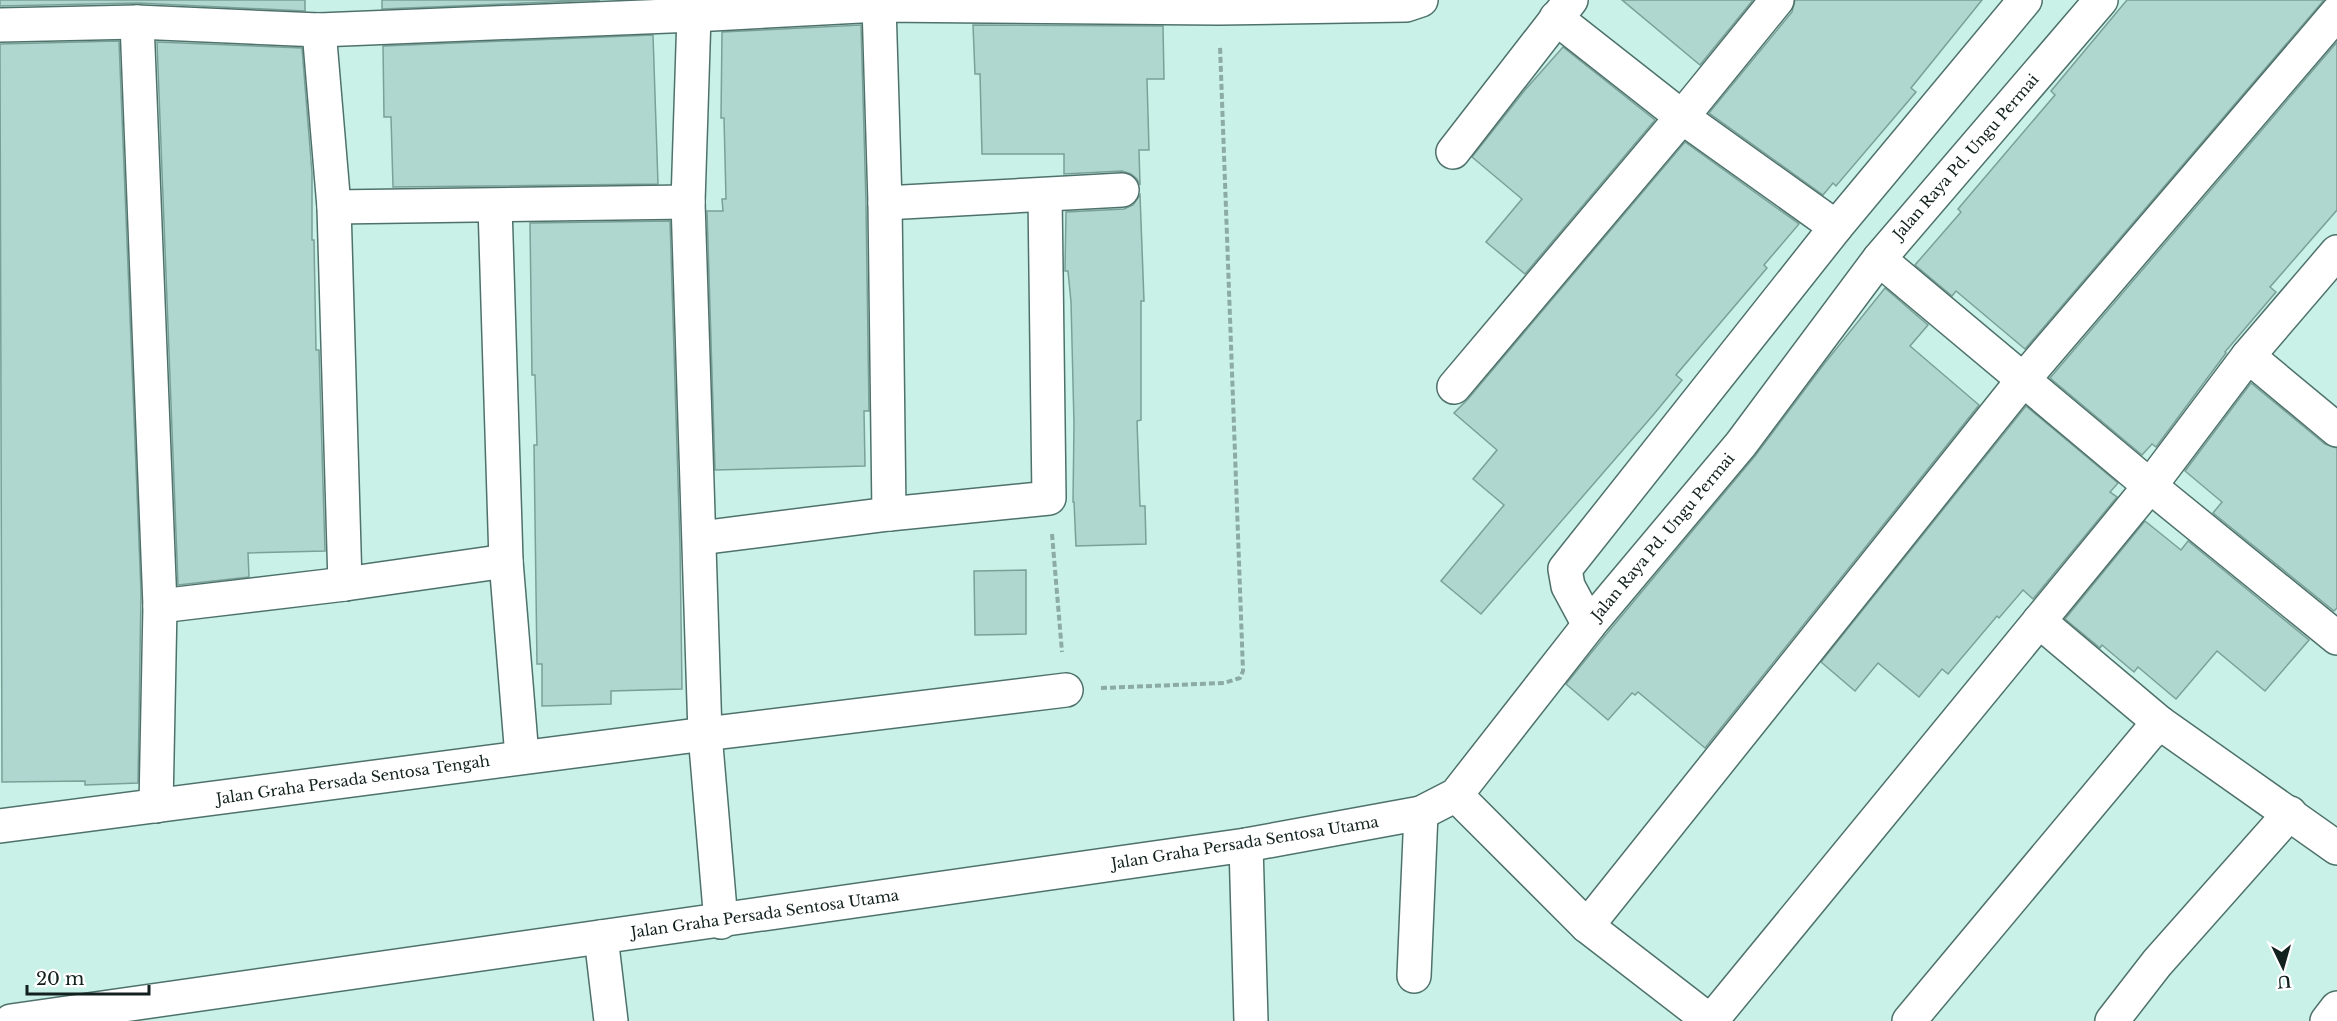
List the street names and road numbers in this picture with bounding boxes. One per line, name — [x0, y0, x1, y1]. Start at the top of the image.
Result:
street label: Jalan Raya Pd. Ungu Permai — [1887, 70, 2043, 245]
street label: Jalan Raya Pd. Ungu Permai — [1586, 449, 1738, 626]
street label: Jalan Graha Persada Sentosa Tengah — [213, 751, 491, 808]
street label: Jalan Graha Persada Sentosa Utama — [1108, 812, 1381, 873]
street label: Jalan Graha Persada Sentosa Utama — [628, 885, 901, 942]

